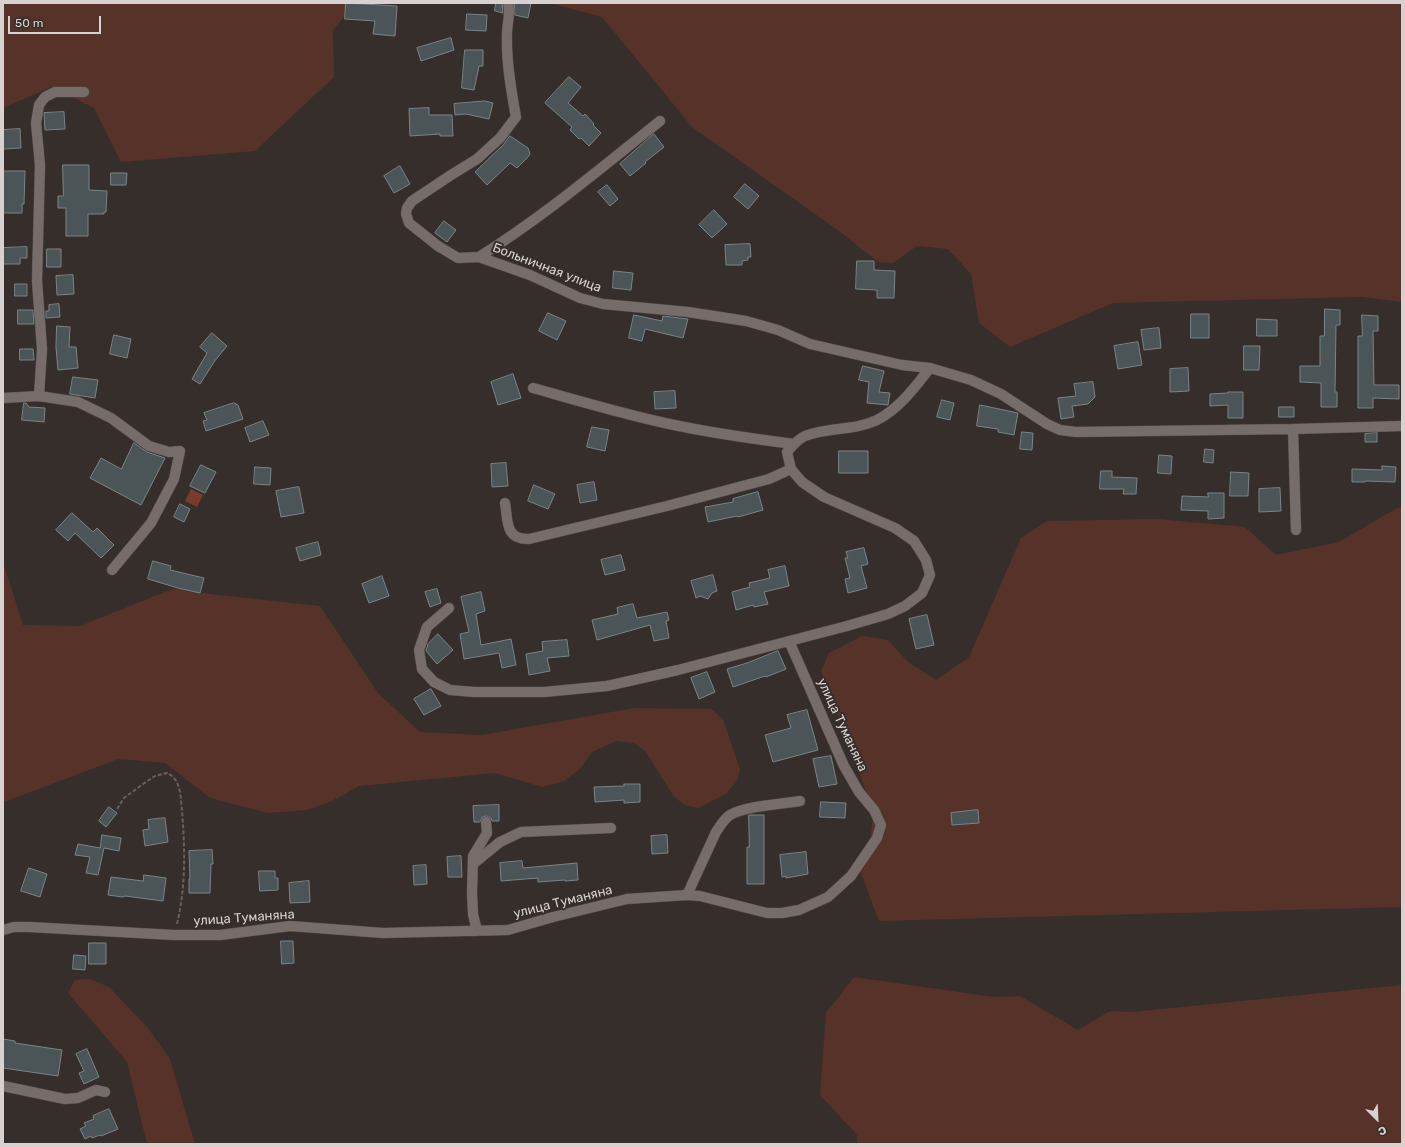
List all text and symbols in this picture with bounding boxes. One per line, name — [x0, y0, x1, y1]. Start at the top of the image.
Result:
scale bar — [10, 8, 103, 34]
text: 50 m — [15, 16, 43, 30]
street label: Больничная улица — [490, 240, 604, 296]
street label: улица Туманяна — [814, 676, 870, 774]
street label: улица Туманяна — [512, 882, 614, 922]
street label: улица Туманяна — [193, 907, 295, 929]
north arrow — [1357, 1099, 1397, 1139]
text: С — [1376, 1123, 1388, 1138]

